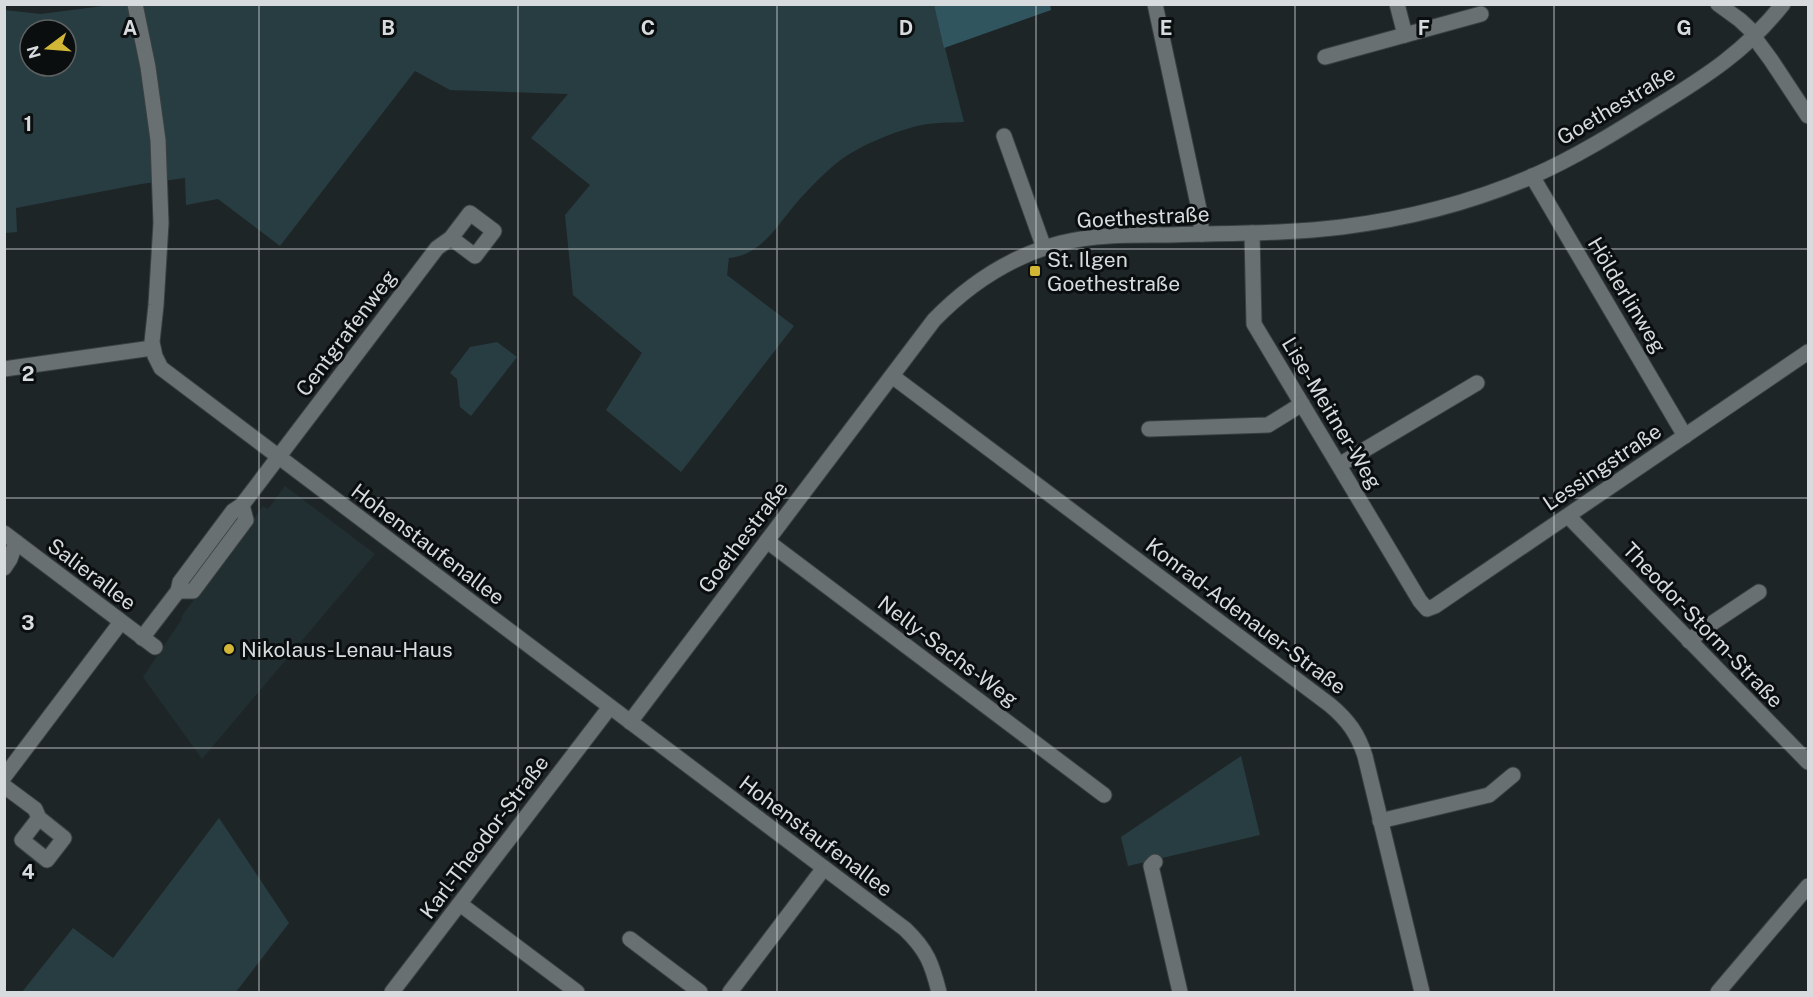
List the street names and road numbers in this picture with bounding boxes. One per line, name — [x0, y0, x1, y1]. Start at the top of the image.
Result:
street label: Goethestraße — [1553, 60, 1679, 150]
street label: Goethestraße — [1076, 201, 1210, 233]
street label: Hölderlinweg — [1583, 233, 1671, 357]
street label: Centgrafenweg — [290, 265, 402, 401]
street label: Lise-Meitner-Weg — [1277, 332, 1387, 494]
street label: Lessingstraße — [1538, 418, 1666, 516]
street label: Goethestraße — [693, 476, 793, 598]
street label: Hohenstaufenallee — [346, 478, 510, 610]
street label: Salierallee — [43, 533, 141, 615]
street label: Konrad-Adenauer-Straße — [1141, 533, 1351, 699]
street label: Theodor-Storm-Straße — [1618, 537, 1788, 713]
street label: Nelly-Sachs-Weg — [873, 590, 1023, 712]
street label: Karl-Theodor-Straße — [414, 750, 554, 924]
street label: Hohenstaufenallee — [734, 770, 898, 902]

